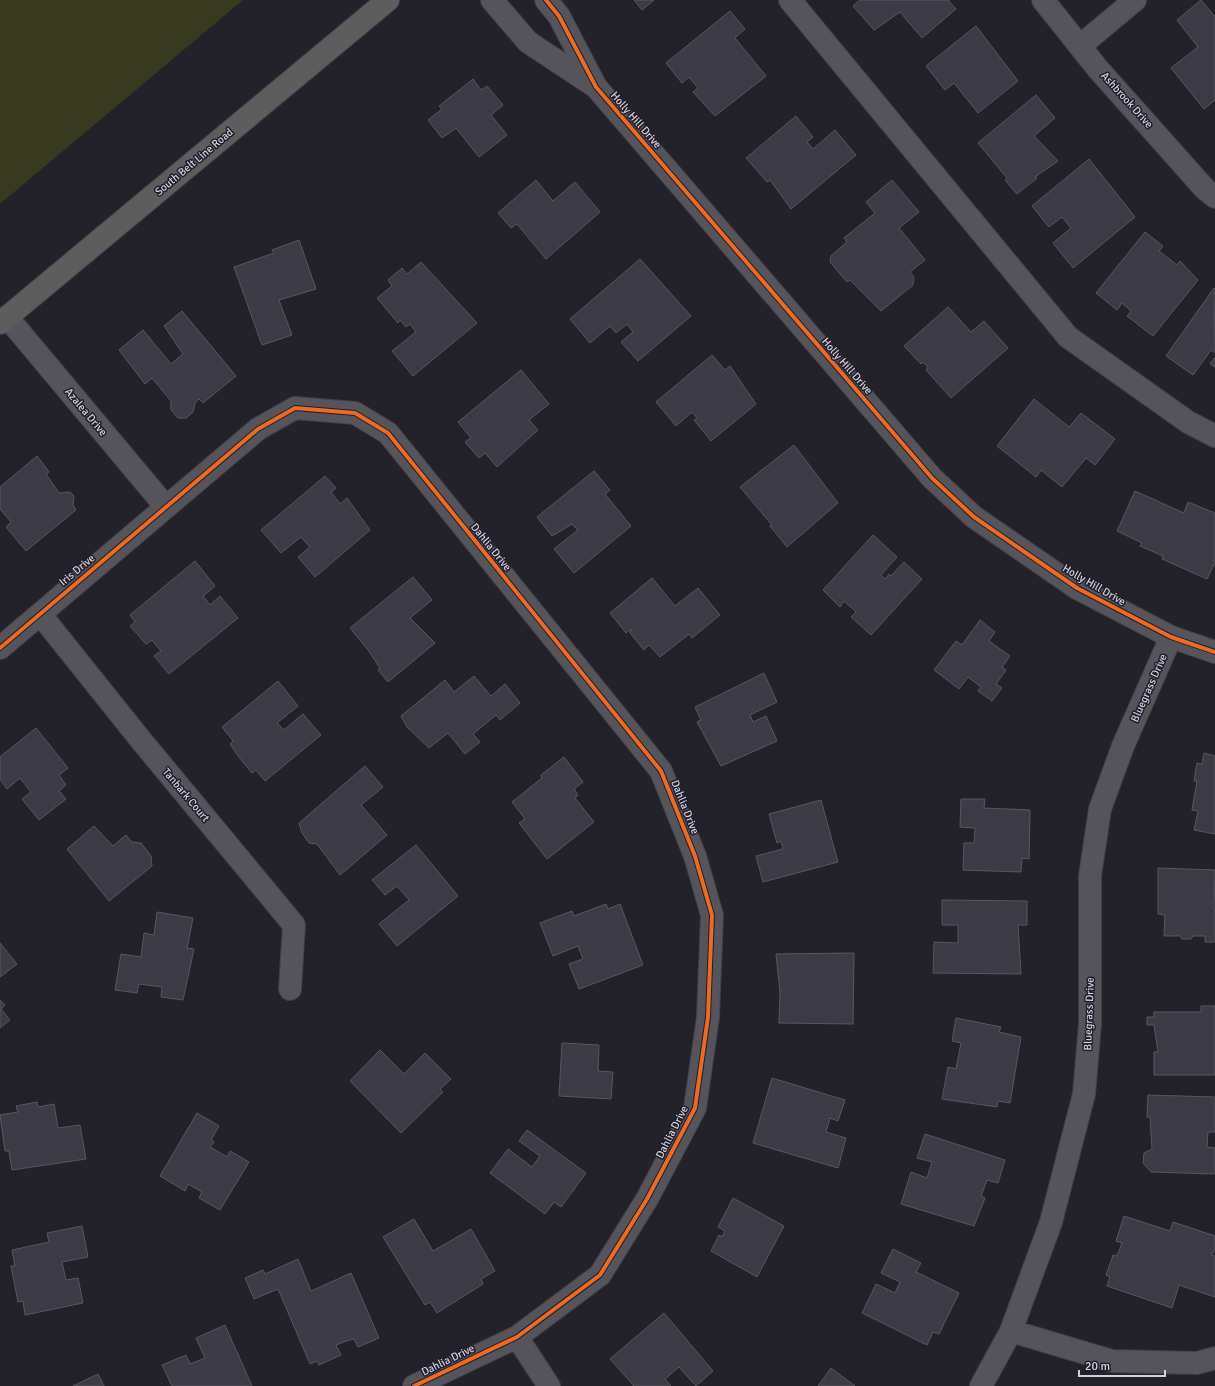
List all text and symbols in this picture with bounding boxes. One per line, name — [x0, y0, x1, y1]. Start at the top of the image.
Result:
street label: Ashbrook Drive — [1098, 69, 1156, 131]
street label: Holly Hill Drive — [608, 89, 664, 151]
street label: South Belt Line Road — [152, 126, 236, 198]
street label: Holly Hill Drive — [819, 335, 875, 397]
street label: Azalea Drive — [62, 385, 110, 439]
street label: Dahlia Drive — [468, 521, 514, 573]
street label: Iris Drive — [57, 551, 97, 589]
street label: Holly Hill Drive — [1060, 562, 1128, 608]
street label: Bluegrass Drive — [1128, 652, 1170, 724]
street label: Tanbark Court — [160, 766, 212, 825]
street label: Dahlia Drive — [668, 778, 702, 836]
street label: Bluegrass Drive — [1081, 977, 1097, 1051]
street label: Dahlia Drive — [653, 1103, 691, 1161]
street label: Dahlia Drive — [419, 1342, 477, 1378]
scale bar — [1079, 1352, 1165, 1378]
text: 20 m — [1085, 1359, 1110, 1374]

